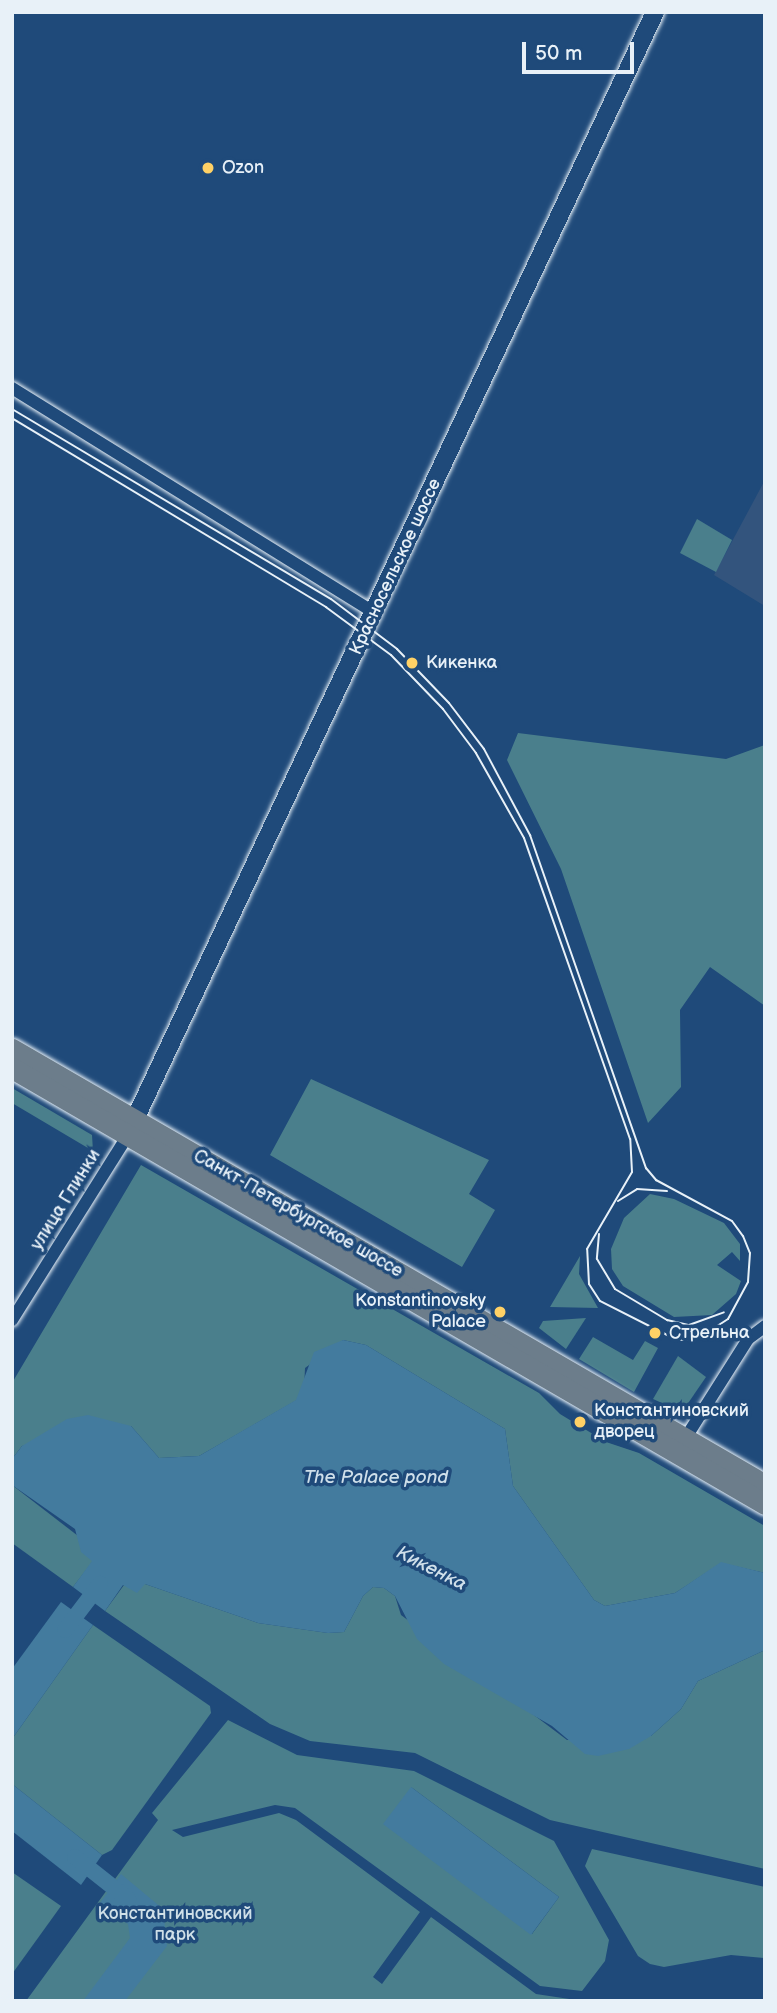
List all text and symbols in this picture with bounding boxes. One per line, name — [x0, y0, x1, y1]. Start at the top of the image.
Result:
scale bar — [525, 28, 637, 72]
text: 50 m — [535, 41, 582, 66]
place label: Ozon — [222, 157, 264, 179]
marker: Ozon — [200, 160, 216, 176]
street label: Красносельское шоссе — [346, 475, 446, 659]
place label: Кикенка — [426, 652, 497, 674]
marker: Кикенка — [404, 655, 420, 671]
street label: Санкт-Петербургское шоссе — [190, 1145, 406, 1283]
street label: улица Глинки — [26, 1146, 106, 1254]
place label: Konstantinovsky Palace — [355, 1291, 486, 1334]
marker: Konstantinovsky Palace — [492, 1304, 508, 1320]
place label: Стрельна — [669, 1322, 750, 1344]
marker: Стрельна — [647, 1325, 663, 1341]
place label: Константиновский дворец — [594, 1401, 749, 1444]
marker: Константиновский дворец — [572, 1414, 588, 1430]
water label: The Palace pond — [304, 1467, 448, 1489]
water label: Кикенка — [392, 1542, 470, 1596]
park label: Константиновский парк — [97, 1904, 253, 1946]

